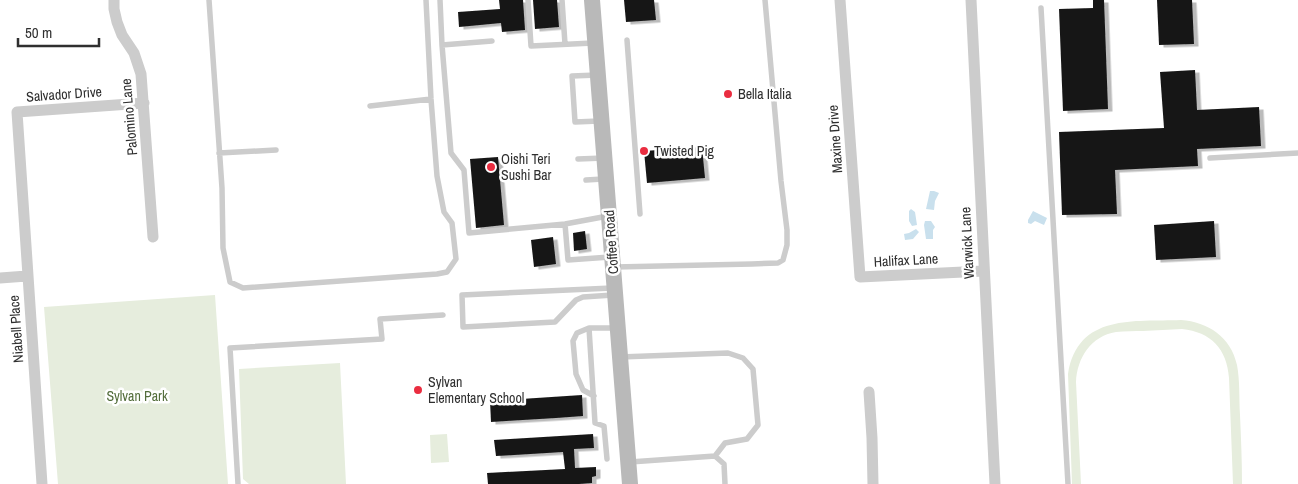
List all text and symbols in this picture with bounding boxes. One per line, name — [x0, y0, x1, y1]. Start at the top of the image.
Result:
scale bar — [18, 15, 99, 47]
text: 50 m — [25, 22, 52, 43]
street label: Palomino Lane — [117, 78, 141, 156]
street label: Salvador Drive — [26, 82, 102, 106]
place label: Bella Italia — [738, 85, 792, 103]
marker: Bella Italia — [722, 88, 734, 100]
street label: Maxine Drive — [824, 104, 846, 174]
place label: Twisted Pig — [654, 142, 715, 160]
marker: Twisted Pig — [638, 145, 650, 157]
place label: Oishi Teri Sushi Bar — [501, 150, 552, 184]
marker: Oishi Teri Sushi Bar — [485, 161, 497, 173]
street label: Warwick Lane — [956, 206, 978, 280]
street label: Coffee Road — [600, 209, 622, 275]
street label: Halifax Lane — [873, 249, 939, 271]
street label: Niabell Place — [5, 295, 27, 363]
place label: Sylvan Elementary School — [428, 373, 524, 407]
marker: Sylvan Elementary School — [412, 384, 424, 396]
park label: Sylvan Park — [106, 387, 168, 405]

